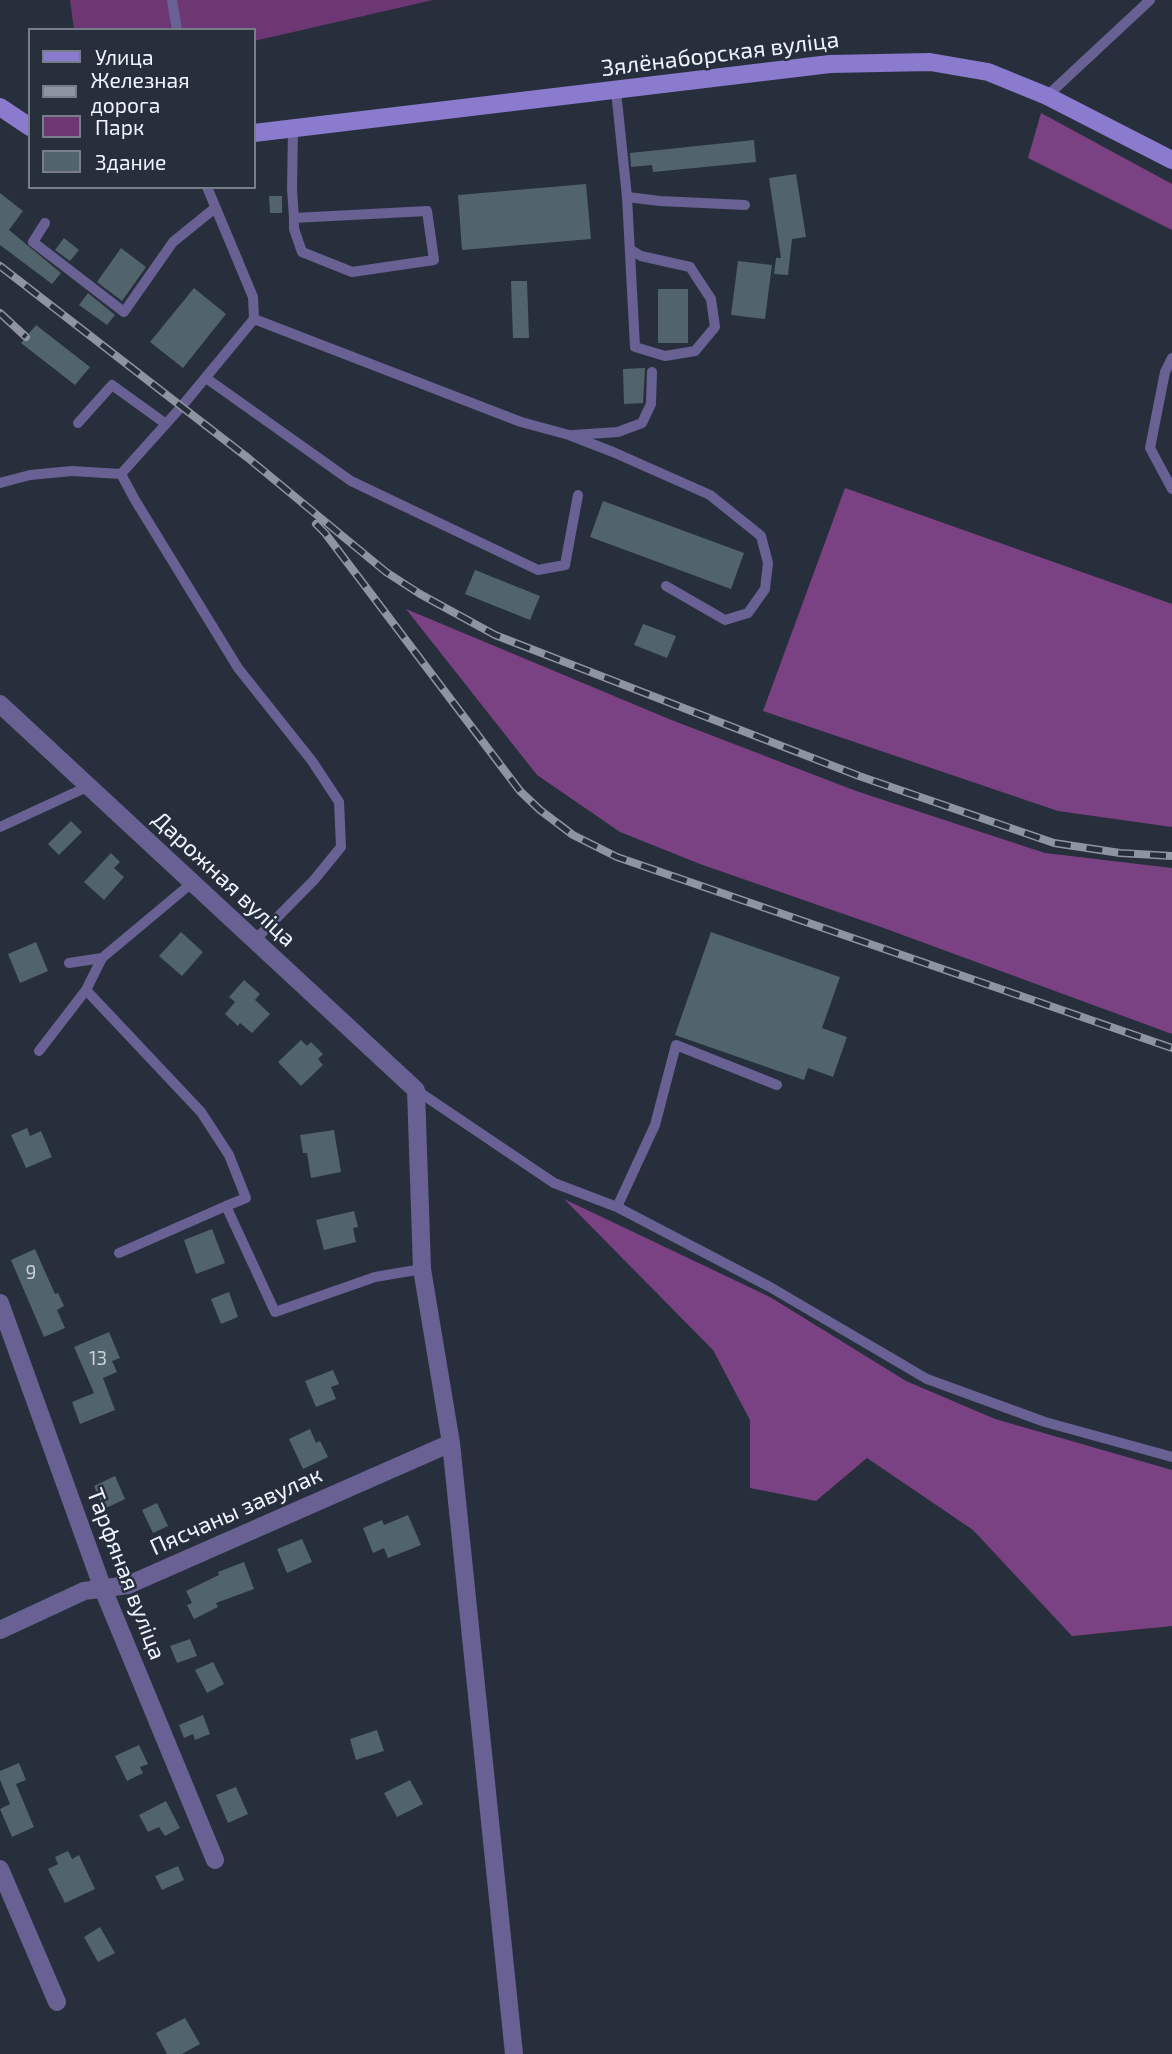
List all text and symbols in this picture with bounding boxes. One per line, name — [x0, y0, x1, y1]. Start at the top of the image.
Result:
street label: Зялёнаборская вуліца — [600, 26, 840, 82]
legend — [28, 28, 256, 189]
text: Улица — [95, 44, 154, 69]
text: Железная дорога — [91, 67, 190, 117]
text: Парк — [95, 114, 144, 139]
text: Здание — [95, 149, 166, 174]
street label: Дарожная вуліца — [147, 805, 301, 953]
house number: 9 — [26, 1262, 36, 1284]
house number: 13 — [89, 1348, 107, 1370]
street label: Пясчаны завулак — [146, 1461, 326, 1561]
street label: Тарфяная вуліца — [81, 1484, 171, 1664]

